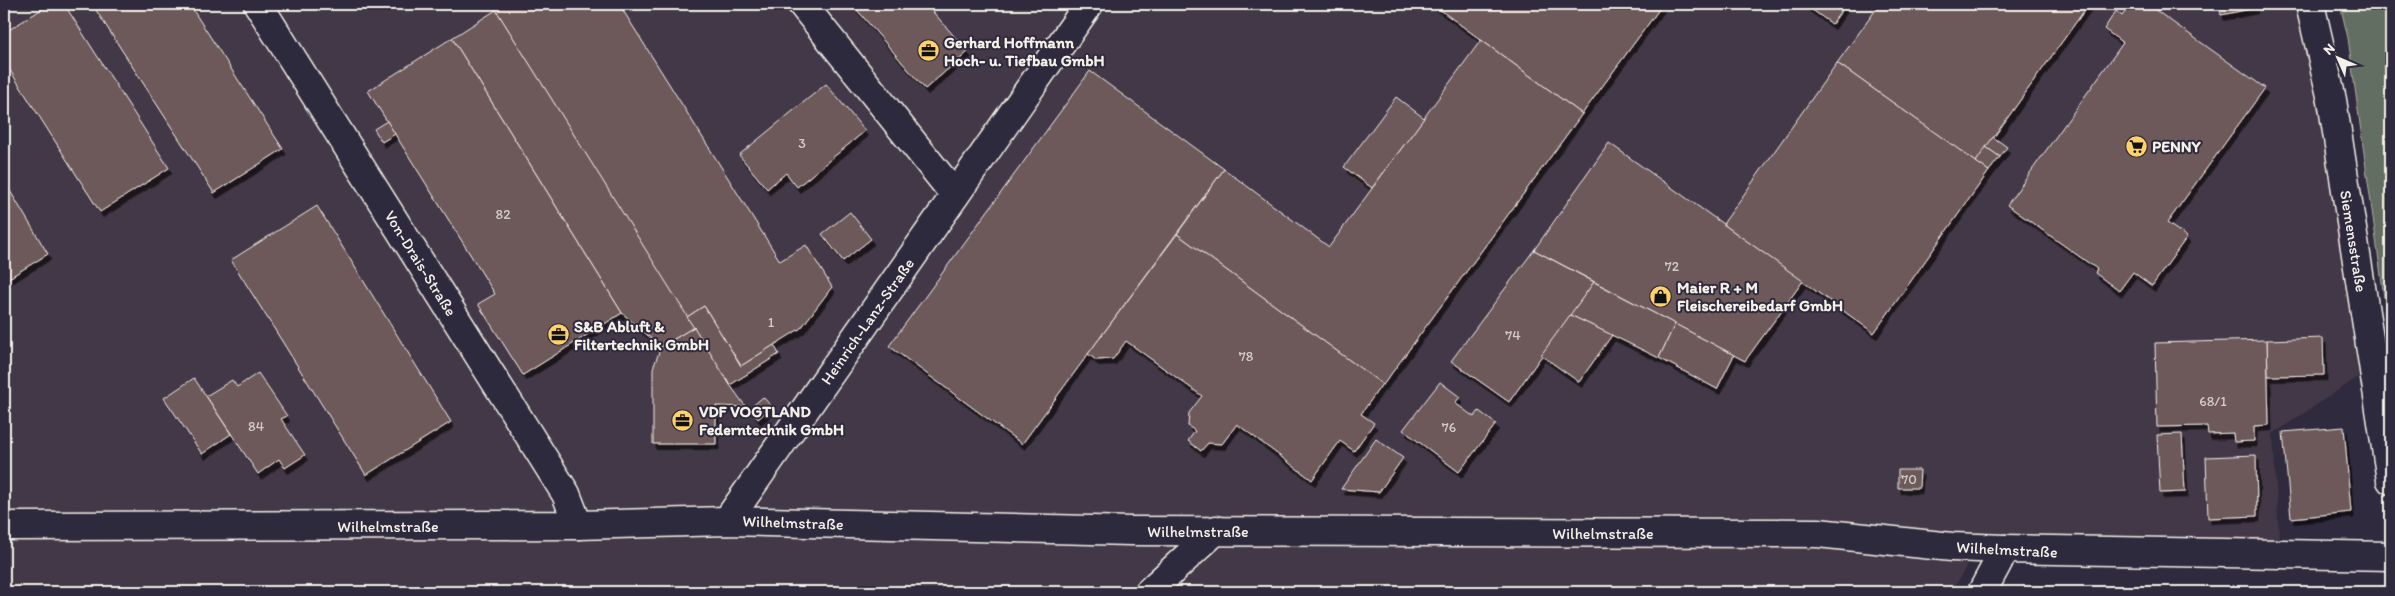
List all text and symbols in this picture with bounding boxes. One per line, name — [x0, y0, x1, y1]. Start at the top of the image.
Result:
north arrow — [2312, 32, 2362, 82]
place label: Gerhard Hoffmann Hoch- u. Tiefbau GmbH — [944, 33, 1105, 70]
office icon: Gerhard Hoffmann Hoch- u. Tiefbau GmbH — [916, 39, 940, 63]
text: N — [2320, 40, 2339, 59]
supermarket icon: PENNY — [2124, 134, 2148, 158]
house number: 3 — [798, 135, 806, 152]
place label: PENNY — [2152, 137, 2202, 156]
street label: Siemensstraße — [2336, 189, 2371, 293]
house number: 82 — [495, 206, 511, 223]
street label: Von-Drais-Straße — [380, 207, 461, 320]
street label: Heinrich-Lanz-Straße — [817, 254, 918, 388]
house number: 72 — [1665, 258, 1680, 275]
place label: Maier R + M Fleischereibedarf GmbH — [1677, 278, 1843, 315]
shop icon: Maier R + M Fleischereibedarf GmbH — [1649, 284, 1673, 308]
house number: 1 — [768, 314, 775, 331]
place label: S&B Abluft & Filtertechnik GmbH — [574, 317, 709, 354]
office icon: S&B Abluft & Filtertechnik GmbH — [546, 323, 570, 347]
house number: 74 — [1505, 327, 1521, 344]
house number: 78 — [1239, 348, 1254, 365]
house number: 68/1 — [2199, 393, 2227, 410]
place label: VDF VOGTLAND Federntechnik GmbH — [699, 402, 844, 439]
office icon: VDF VOGTLAND Federntechnik GmbH — [671, 408, 695, 432]
house number: 84 — [248, 418, 265, 435]
house number: 76 — [1442, 419, 1456, 436]
house number: 70 — [1901, 471, 1917, 488]
street label: Wilhelmstraße — [742, 511, 844, 534]
street label: Wilhelmstraße — [337, 517, 439, 536]
street label: Wilhelmstraße — [1147, 522, 1249, 541]
street label: Wilhelmstraße — [1552, 524, 1654, 543]
street label: Wilhelmstraße — [1956, 537, 2058, 562]

